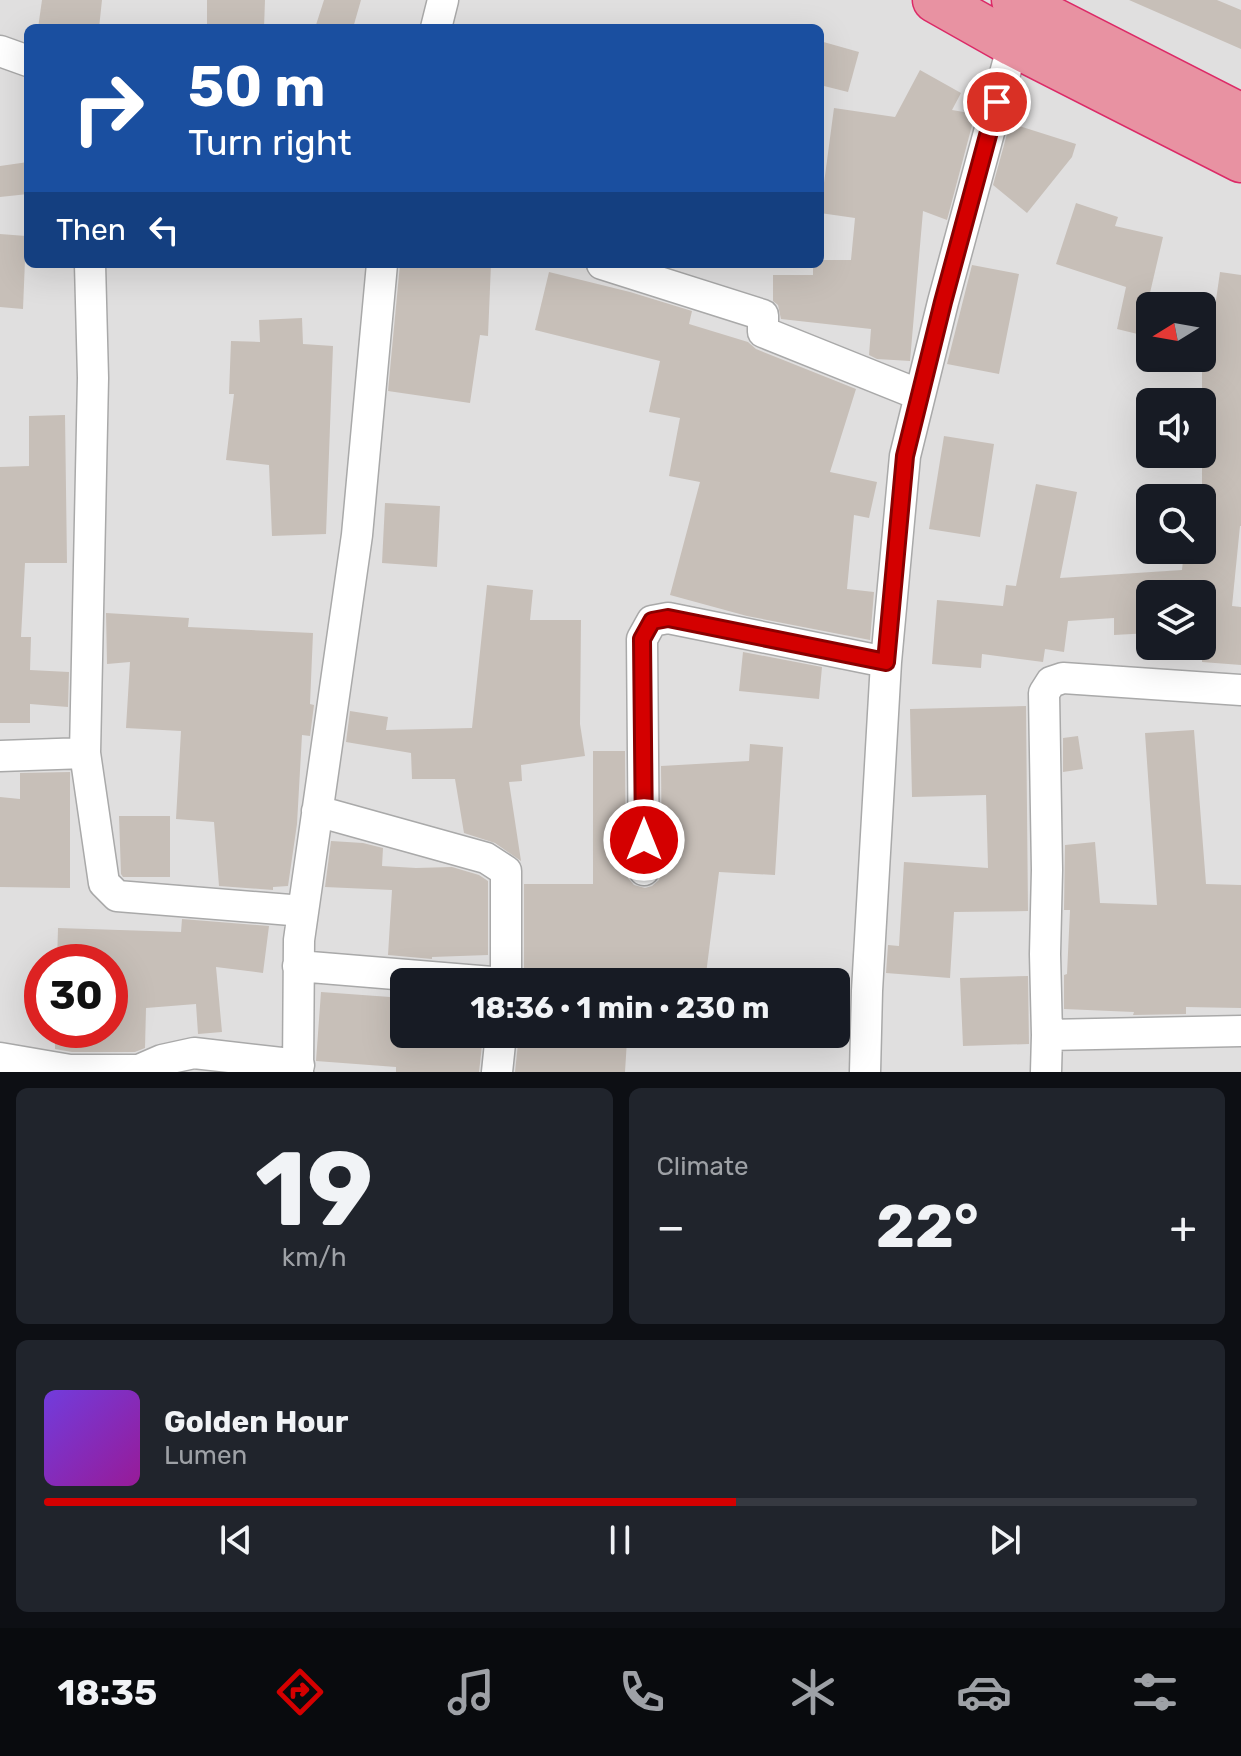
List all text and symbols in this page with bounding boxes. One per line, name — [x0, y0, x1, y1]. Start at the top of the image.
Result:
text: 50 m — [188, 54, 325, 120]
icon: right — [56, 56, 160, 160]
pin — [963, 68, 1031, 136]
icon: arrive — [975, 80, 1019, 124]
text: Turn right — [188, 121, 352, 164]
icon: left — [142, 208, 186, 252]
text: Then — [56, 212, 126, 248]
north arrow — [1136, 292, 1216, 372]
map controls — [1136, 292, 1216, 660]
button: sound — [1136, 388, 1216, 468]
button: search — [1136, 484, 1216, 564]
button: layers — [1136, 580, 1216, 660]
position arrow — [602, 798, 686, 882]
speed limit sign: 30 — [24, 944, 128, 1048]
text: 18:36 · 1 min · 230 m — [471, 990, 769, 1026]
text: 19 — [255, 1128, 373, 1251]
text: Climate — [657, 1151, 749, 1182]
text: 22° — [876, 1191, 979, 1262]
text: − — [657, 1201, 685, 1253]
text: + — [1170, 1201, 1197, 1253]
text: km/h — [282, 1242, 347, 1273]
text: Golden Hour — [164, 1404, 348, 1440]
text: Lumen — [164, 1440, 247, 1471]
icon: previous — [214, 1518, 258, 1562]
icon: pause — [598, 1518, 642, 1562]
icon: next — [983, 1518, 1027, 1562]
icon: directions — [272, 1664, 328, 1720]
icon: music — [443, 1664, 499, 1720]
icon: phone — [614, 1664, 670, 1720]
icon: climate — [785, 1664, 841, 1720]
icon: car — [956, 1664, 1012, 1720]
icon: filters — [1127, 1664, 1183, 1720]
text: 18:35 — [58, 1671, 157, 1714]

